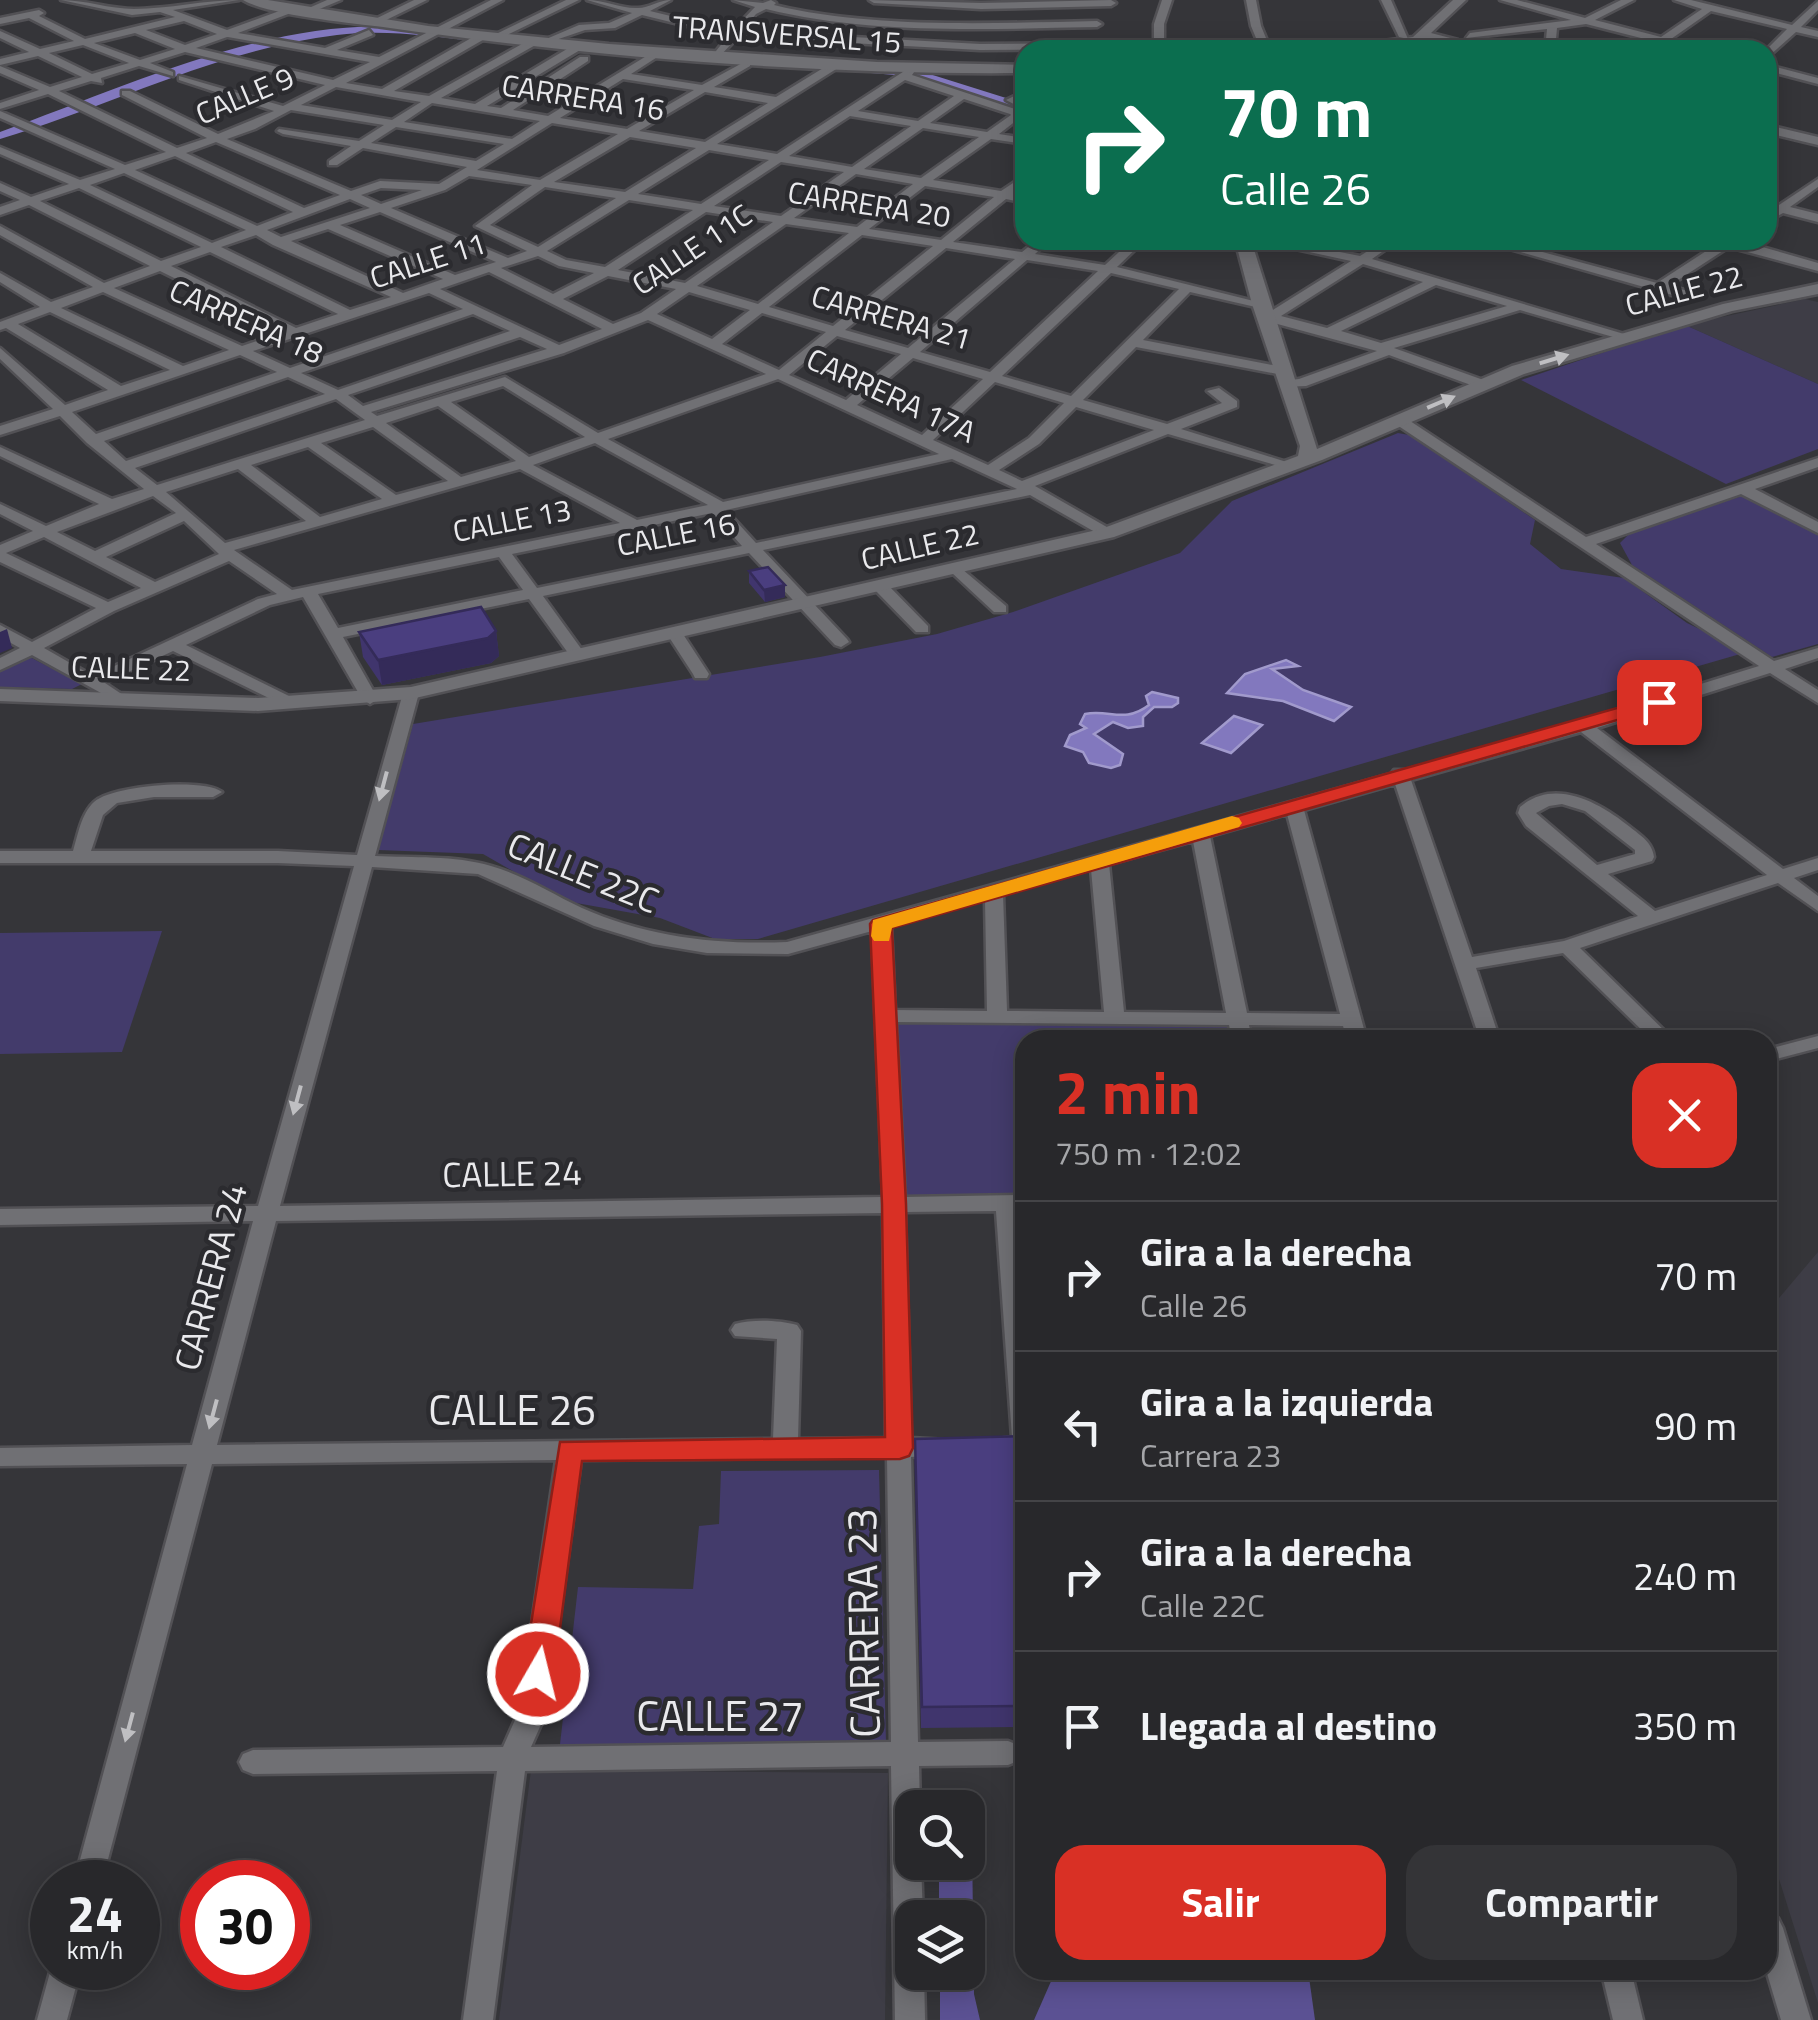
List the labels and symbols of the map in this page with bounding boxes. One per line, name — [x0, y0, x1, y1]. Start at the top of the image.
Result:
street label: TRANSVERSAL 15 — [671, 3, 903, 65]
street label: CALLE 9 — [188, 54, 301, 136]
street label: CARRERA 16 — [499, 61, 668, 133]
street label: CARRERA 20 — [785, 168, 954, 240]
street label: CALLE 11C — [622, 192, 761, 306]
street label: CALLE 11 — [364, 220, 492, 300]
street label: CALLE 22 — [1620, 252, 1748, 328]
street label: CARRERA 18 — [162, 267, 331, 375]
street label: CARRERA 21 — [806, 272, 976, 362]
street label: CARRERA 17A — [799, 336, 984, 454]
one-way arrow — [1540, 351, 1570, 366]
one-way arrow — [1426, 394, 1456, 410]
street label: CALLE 13 — [449, 486, 575, 554]
street label: CALLE 16 — [613, 500, 739, 568]
street label: CALLE 22 — [856, 510, 983, 582]
street label: CALLE 22 — [70, 643, 192, 693]
pin — [1617, 660, 1702, 745]
one-way arrow — [374, 771, 390, 802]
street label: CALLE 22C — [500, 817, 667, 927]
one-way arrow — [289, 1085, 305, 1116]
street label: CALLE 24 — [442, 1145, 582, 1201]
street label: CARRERA 24 — [159, 1177, 261, 1376]
street label: CALLE 26 — [428, 1377, 596, 1441]
one-way arrow — [205, 1398, 221, 1429]
street label: CARRERA 23 — [828, 1508, 896, 1738]
position arrow — [486, 1622, 590, 1726]
street label: CALLE 27 — [636, 1683, 804, 1747]
one-way arrow — [121, 1713, 136, 1743]
speed limit sign: 30 — [180, 1860, 310, 1990]

